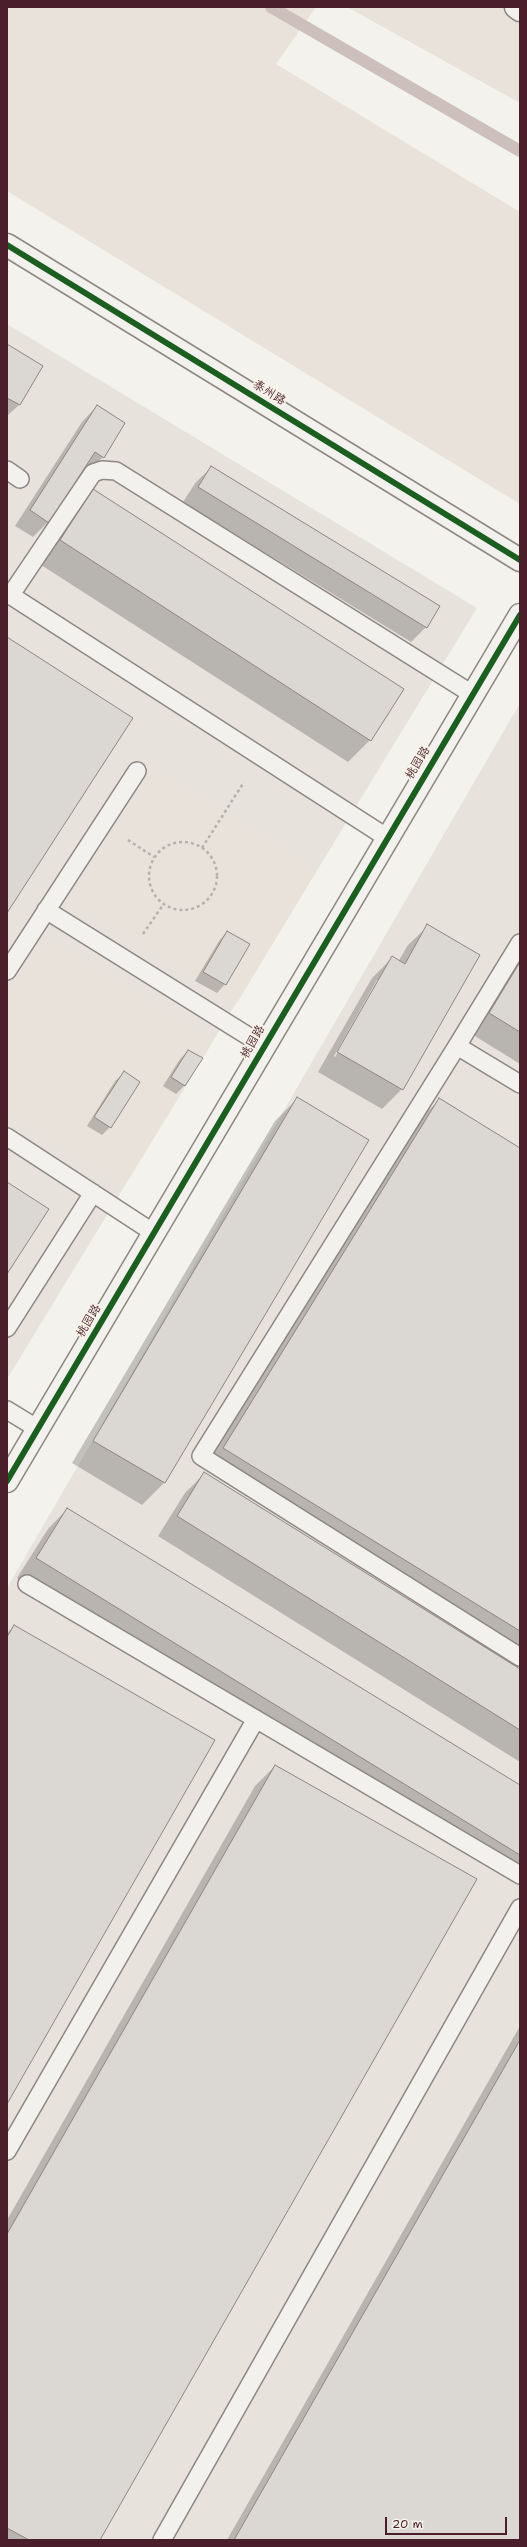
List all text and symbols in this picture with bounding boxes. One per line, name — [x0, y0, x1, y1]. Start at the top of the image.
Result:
street label: 泰州路 — [250, 377, 288, 409]
street label: 桃园路 — [403, 744, 433, 782]
street label: 桃园路 — [238, 1023, 268, 1061]
street label: 桃园路 — [74, 1302, 104, 1340]
scale bar — [387, 2509, 509, 2535]
text: 20 m — [392, 2516, 423, 2532]

